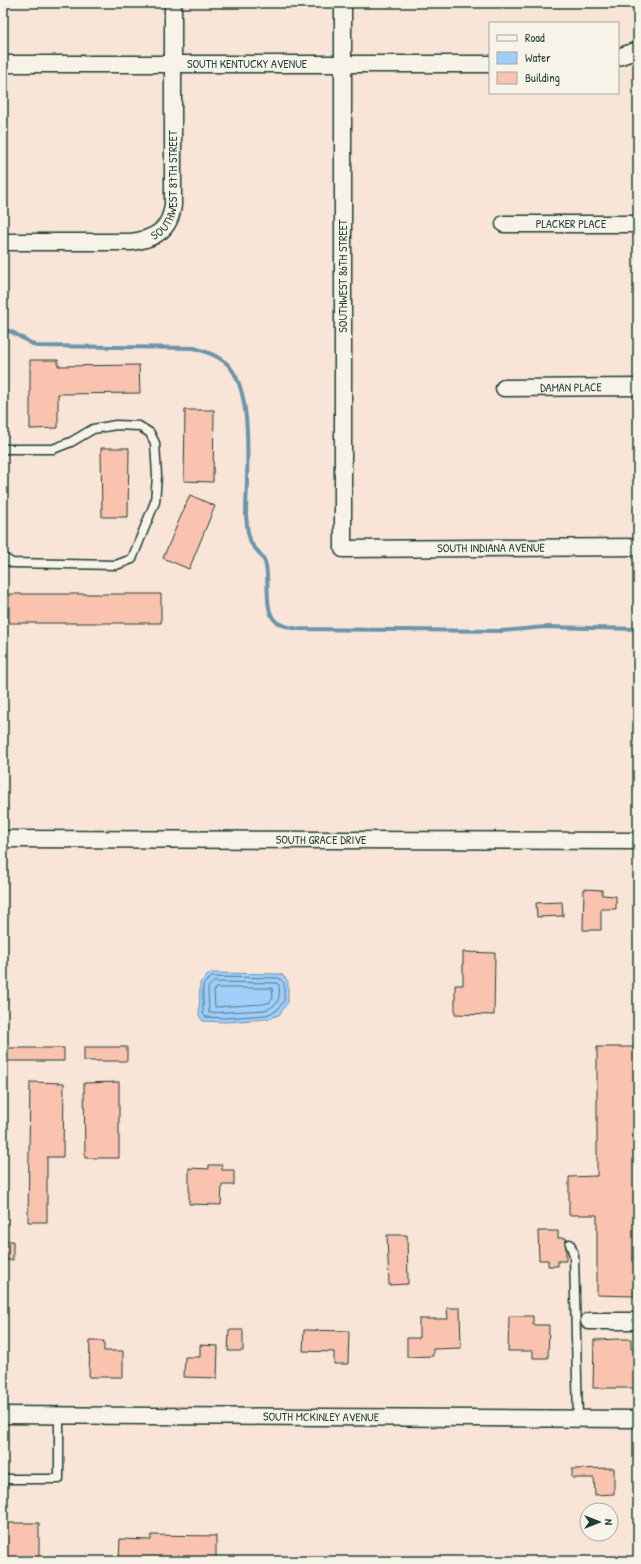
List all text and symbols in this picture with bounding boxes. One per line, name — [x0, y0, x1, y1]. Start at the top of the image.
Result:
legend — [489, 22, 619, 94]
text: Road — [525, 29, 545, 46]
text: Water — [525, 49, 551, 66]
street label: SOUTH KENTUCKY AVENUE — [187, 55, 308, 72]
text: Building — [525, 69, 560, 86]
street label: SOUTHWEST 87TH STREET — [148, 130, 181, 244]
street label: PLACKER PLACE — [536, 215, 607, 232]
street label: SOUTHWEST 86TH STREET — [334, 219, 351, 333]
street label: DAMAN PLACE — [540, 378, 603, 396]
street label: SOUTH INDIANA AVENUE — [437, 539, 546, 556]
street label: SOUTH GRACE DRIVE — [276, 831, 367, 848]
street label: SOUTH MCKINLEY AVENUE — [263, 1408, 380, 1425]
north arrow — [579, 1502, 619, 1542]
text: N — [602, 1519, 616, 1525]

